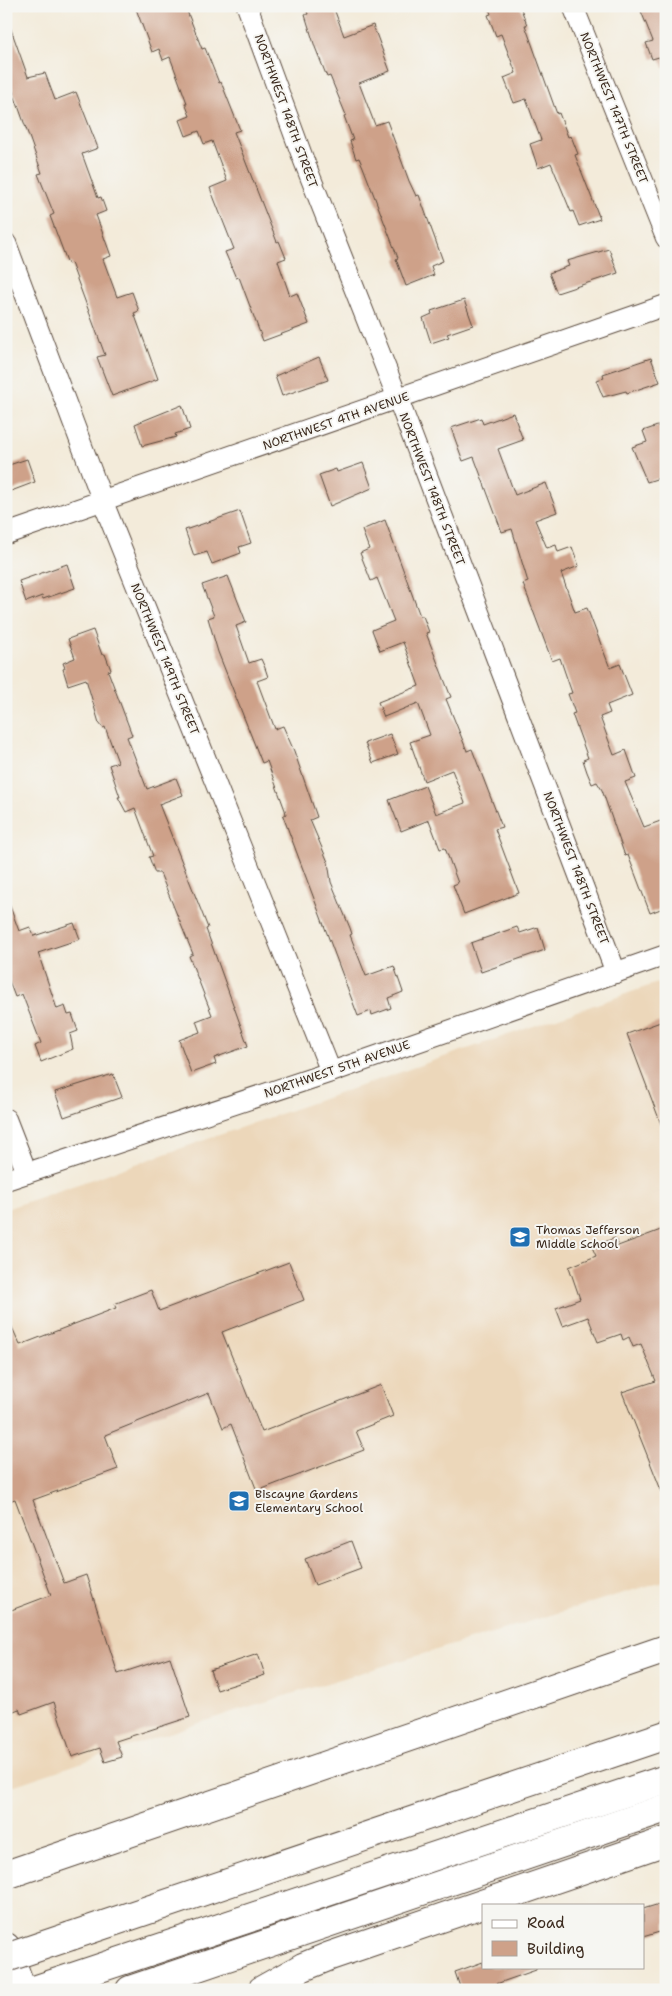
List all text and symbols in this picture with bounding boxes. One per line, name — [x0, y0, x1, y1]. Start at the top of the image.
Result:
street label: NORTHWEST 147TH STREET — [576, 30, 652, 187]
street label: NORTHWEST 148TH STREET — [251, 32, 322, 191]
street label: NORTHWEST 4TH AVENUE — [260, 388, 412, 454]
street label: NORTHWEST 148TH STREET — [395, 410, 469, 568]
street label: NORTHWEST 149TH STREET — [127, 581, 203, 738]
street label: NORTHWEST 148TH STREET — [539, 789, 613, 947]
street label: NORTHWEST 5TH AVENUE — [262, 1036, 412, 1102]
place label: Thomas Jefferson Middle School — [536, 1222, 640, 1252]
school or university icon: Thomas Jefferson Middle School — [508, 1225, 532, 1249]
place label: Biscayne Gardens Elementary School — [255, 1486, 363, 1516]
school or university icon: Biscayne Gardens Elementary School — [227, 1489, 251, 1513]
legend — [482, 1904, 644, 1968]
text: Road — [527, 1913, 565, 1933]
text: Building — [527, 1939, 584, 1959]

